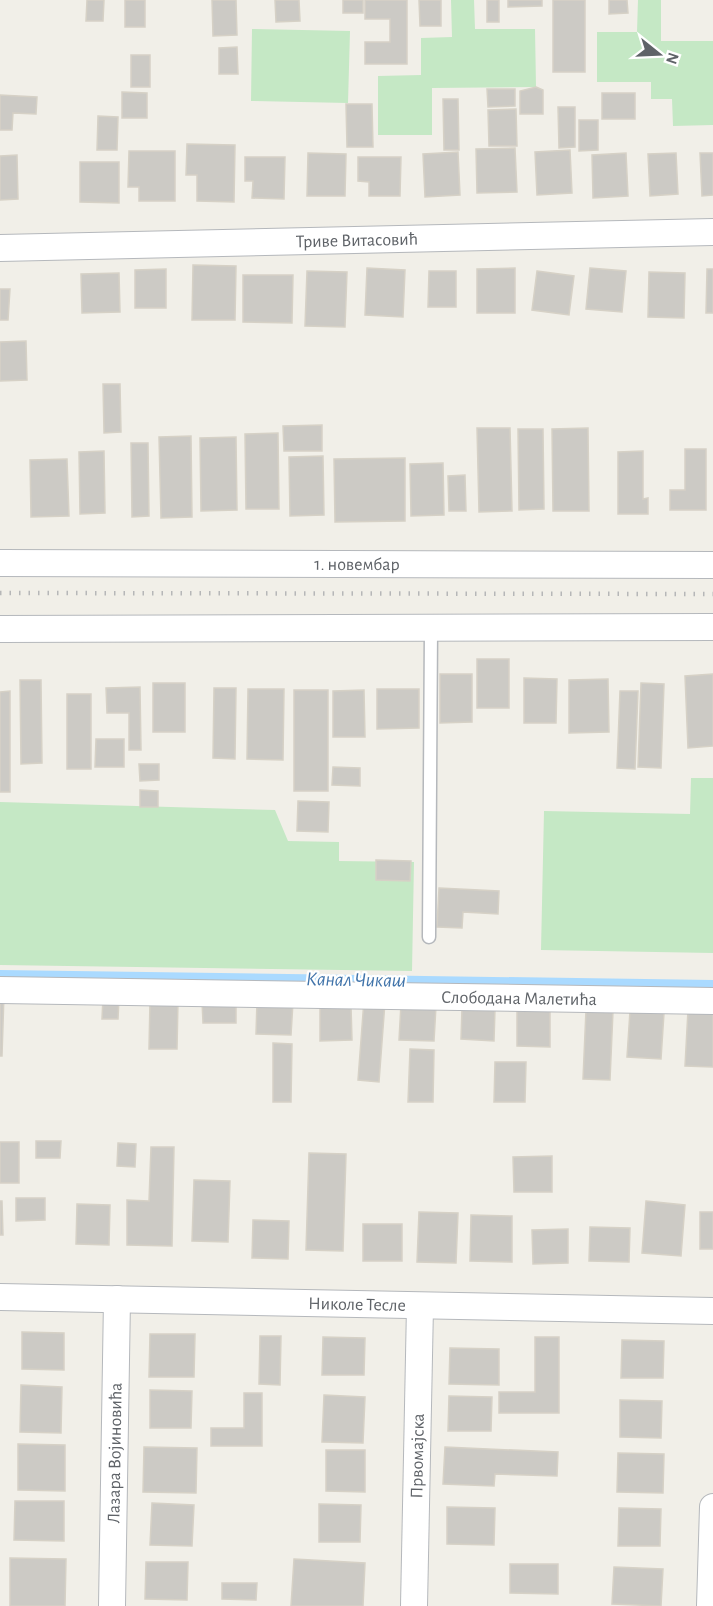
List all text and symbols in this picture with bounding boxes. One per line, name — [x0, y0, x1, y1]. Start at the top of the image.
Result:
north arrow — [629, 24, 689, 84]
text: N — [663, 51, 682, 66]
street label: Триве Витасовић — [296, 231, 418, 251]
street label: 1. новембар — [314, 555, 400, 574]
water label: Канал Чикаш — [306, 969, 406, 991]
street label: Слободана Малетића — [441, 988, 597, 1009]
street label: Николе Тесле — [308, 1295, 406, 1315]
street label: Лазара Војиновића — [105, 1382, 126, 1524]
street label: Првомајска — [408, 1413, 428, 1499]

